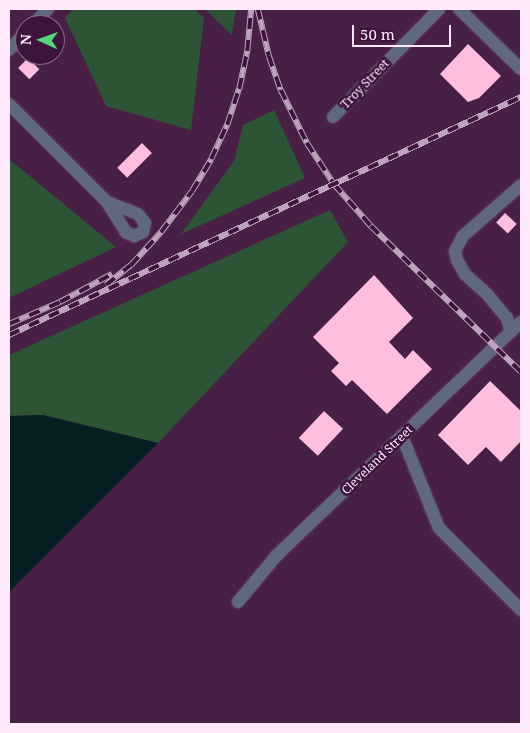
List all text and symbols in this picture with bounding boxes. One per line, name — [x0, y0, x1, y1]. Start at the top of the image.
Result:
north arrow — [15, 15, 65, 65]
scale bar — [355, 15, 454, 47]
text: 50 m — [360, 24, 395, 44]
text: N — [16, 34, 35, 45]
street label: Troy Street — [338, 56, 392, 112]
street label: Cleveland Street — [339, 423, 415, 497]

